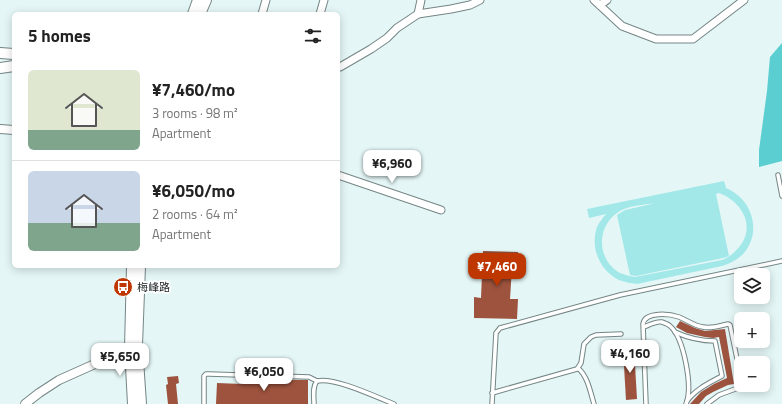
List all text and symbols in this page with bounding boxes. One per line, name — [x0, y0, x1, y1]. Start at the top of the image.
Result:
text: 5 homes — [28, 23, 91, 49]
icon: filters — [302, 25, 324, 47]
text: ¥7,460/mo — [152, 77, 235, 103]
icon: home — [60, 86, 108, 134]
text: 3 rooms · 98 m² — [152, 103, 238, 123]
text: Apartment — [152, 123, 211, 143]
pin: ¥6,960 — [359, 150, 425, 184]
text: ¥6,960 — [372, 153, 412, 173]
text: ¥6,050/mo — [152, 178, 235, 204]
icon: home — [60, 187, 108, 235]
text: 2 rooms · 64 m² — [152, 204, 238, 224]
text: Apartment — [152, 224, 211, 244]
pin: ¥7,460 — [464, 253, 530, 287]
text: ¥7,460 — [477, 256, 517, 276]
map controls — [734, 268, 770, 392]
button: layers — [734, 268, 770, 304]
bus stop icon: 梅峰路 — [112, 276, 134, 298]
place label: 梅峰路 — [137, 279, 170, 295]
button: + — [734, 312, 770, 348]
pin: ¥4,160 — [597, 340, 663, 374]
pin: ¥5,650 — [87, 343, 153, 377]
text: ¥4,160 — [610, 343, 650, 363]
text: ¥5,650 — [100, 346, 140, 366]
button: − — [734, 356, 770, 392]
pin: ¥6,050 — [231, 358, 297, 392]
text: ¥6,050 — [244, 361, 284, 381]

